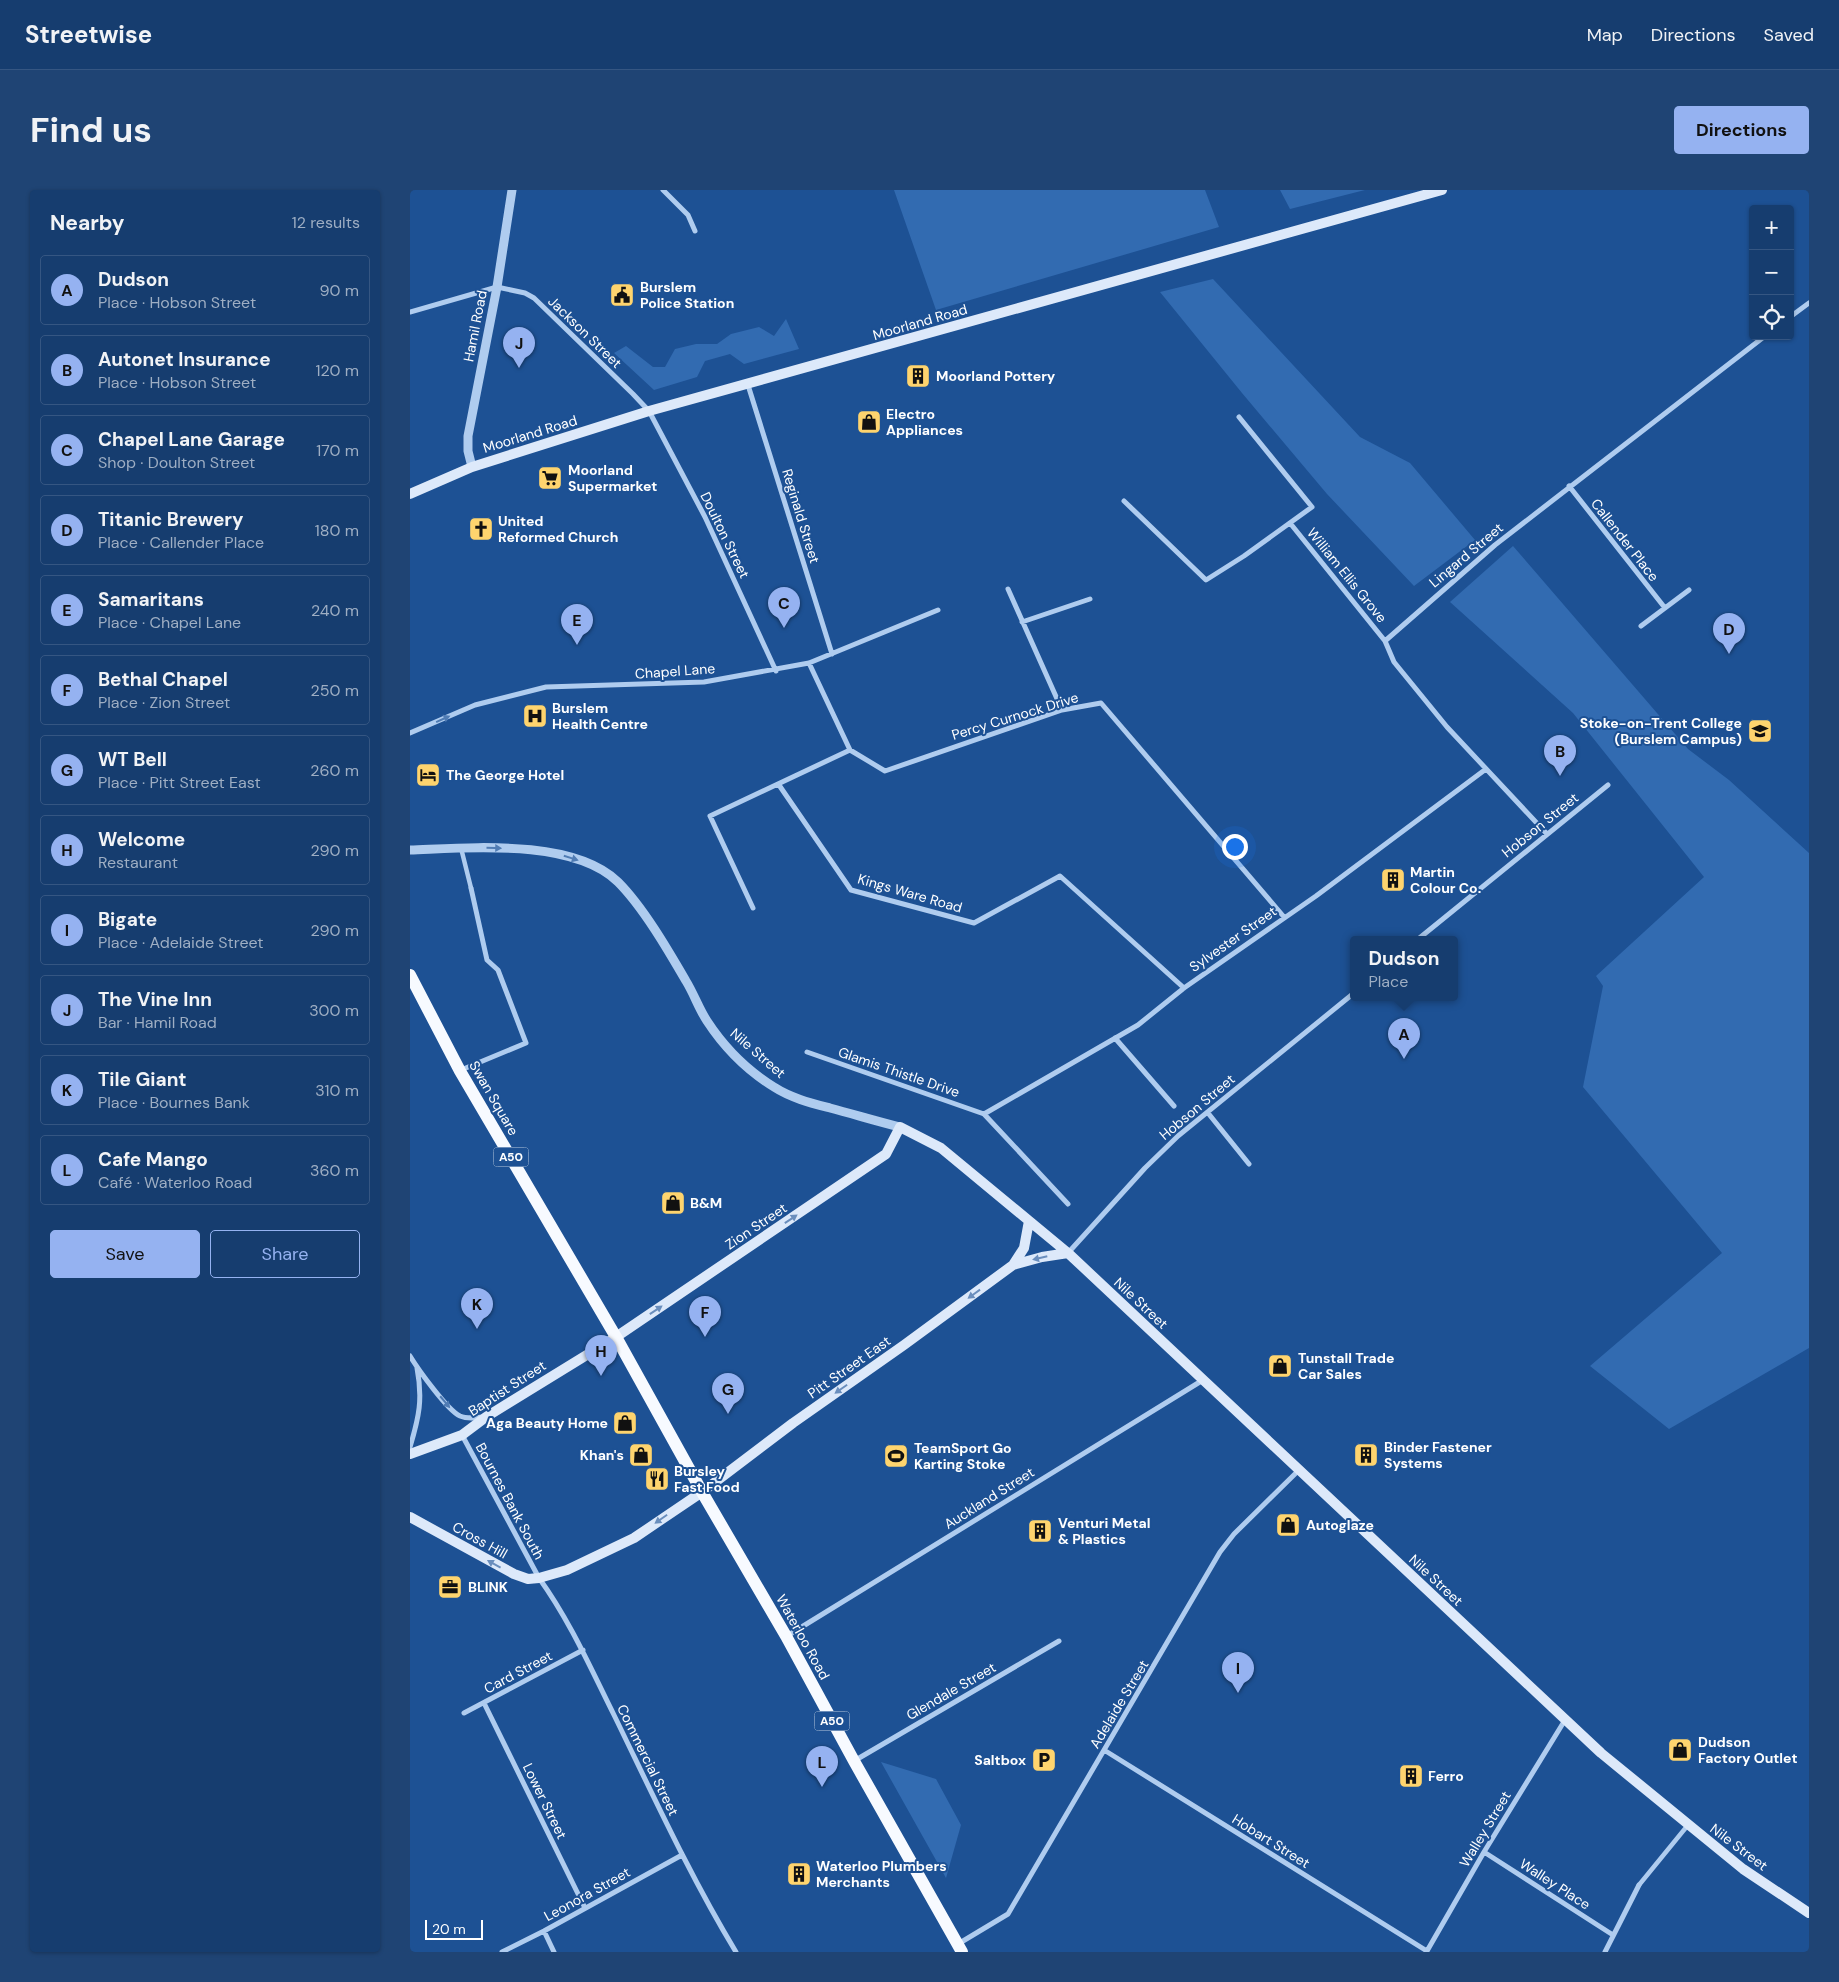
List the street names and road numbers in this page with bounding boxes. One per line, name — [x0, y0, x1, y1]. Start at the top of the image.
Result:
street label: Hamil Road — [459, 289, 491, 363]
street label: Jackson Street — [544, 292, 626, 372]
street label: Moorland Road — [871, 300, 969, 344]
street label: Moorland Road — [481, 411, 579, 457]
street label: Reginald Street — [778, 467, 824, 565]
street label: Doulton Street — [696, 489, 754, 581]
street label: Callender Place — [1587, 495, 1663, 585]
street label: Lingard Street — [1425, 519, 1507, 591]
street label: William Ellis Grove — [1303, 524, 1391, 626]
street label: Chapel Lane — [634, 659, 716, 683]
street label: Percy Curnock Drive — [949, 688, 1081, 744]
street label: Hobson Street — [1498, 789, 1582, 861]
street label: Kings Ware Road — [856, 869, 964, 917]
street label: Sylvester Street — [1186, 902, 1280, 976]
street label: Nile Street — [727, 1024, 789, 1082]
street label: Glamis Thistle Drive — [836, 1043, 962, 1101]
street label: Swan Square — [465, 1057, 523, 1139]
street label: Hobson Street — [1155, 1070, 1239, 1144]
road number: A50 — [494, 1148, 528, 1166]
street label: Zion Street — [722, 1199, 790, 1253]
street label: Nile Street — [1110, 1273, 1172, 1333]
street label: Pitt Street East — [804, 1332, 894, 1402]
street label: Baptist Street — [465, 1356, 549, 1420]
street label: Bournes Bank South — [472, 1440, 548, 1562]
street label: Auckland Street — [940, 1463, 1038, 1533]
street label: Cross Hill — [449, 1518, 511, 1562]
street label: Nile Street — [1405, 1550, 1467, 1610]
street label: Waterloo Road — [772, 1591, 834, 1683]
street label: Card Street — [481, 1647, 555, 1697]
street label: Adelaide Street — [1086, 1657, 1152, 1751]
street label: Glendale Street — [903, 1658, 999, 1724]
street label: Commercial Street — [613, 1701, 683, 1819]
road number: A50 — [814, 1712, 850, 1730]
street label: Lower Street — [519, 1760, 571, 1842]
street label: Walley Street — [1455, 1788, 1515, 1870]
street label: Hobart Street — [1229, 1810, 1313, 1872]
street label: Nile Street — [1707, 1819, 1771, 1875]
street label: Walley Place — [1516, 1854, 1594, 1914]
street label: Leonora Street — [541, 1863, 633, 1925]

